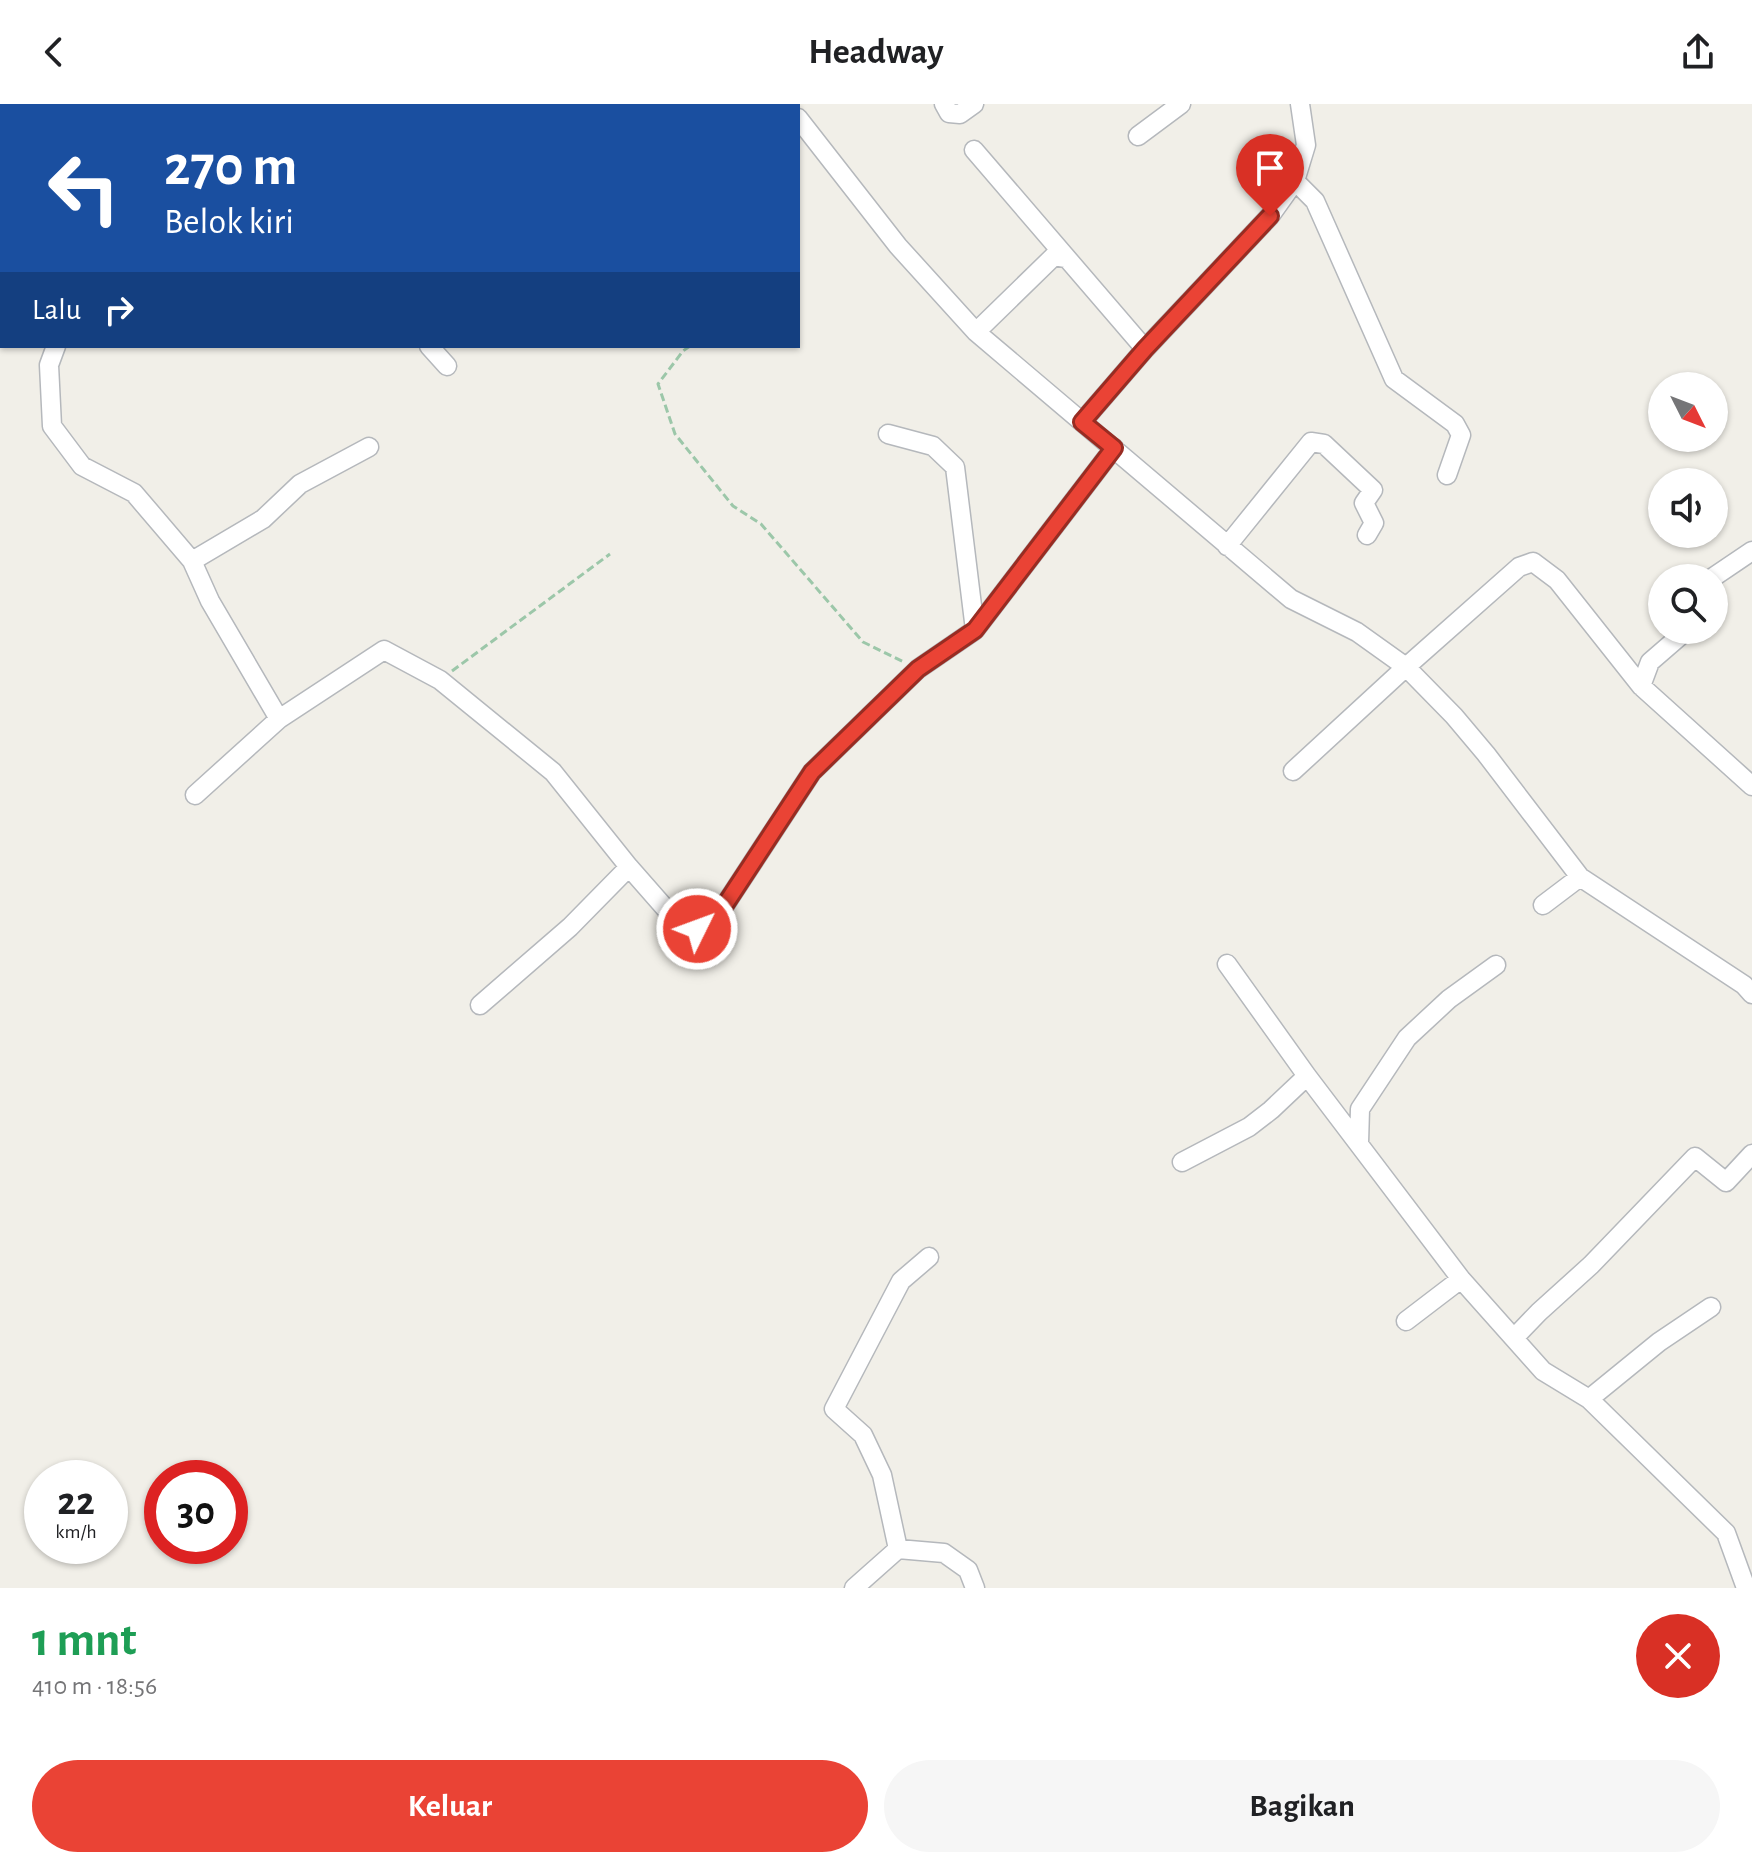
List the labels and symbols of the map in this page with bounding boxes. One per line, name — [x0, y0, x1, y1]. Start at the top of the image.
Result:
pin — [1236, 134, 1304, 216]
north arrow — [1648, 372, 1728, 452]
position arrow — [655, 887, 739, 971]
speed limit sign: 30 — [144, 1460, 248, 1564]

